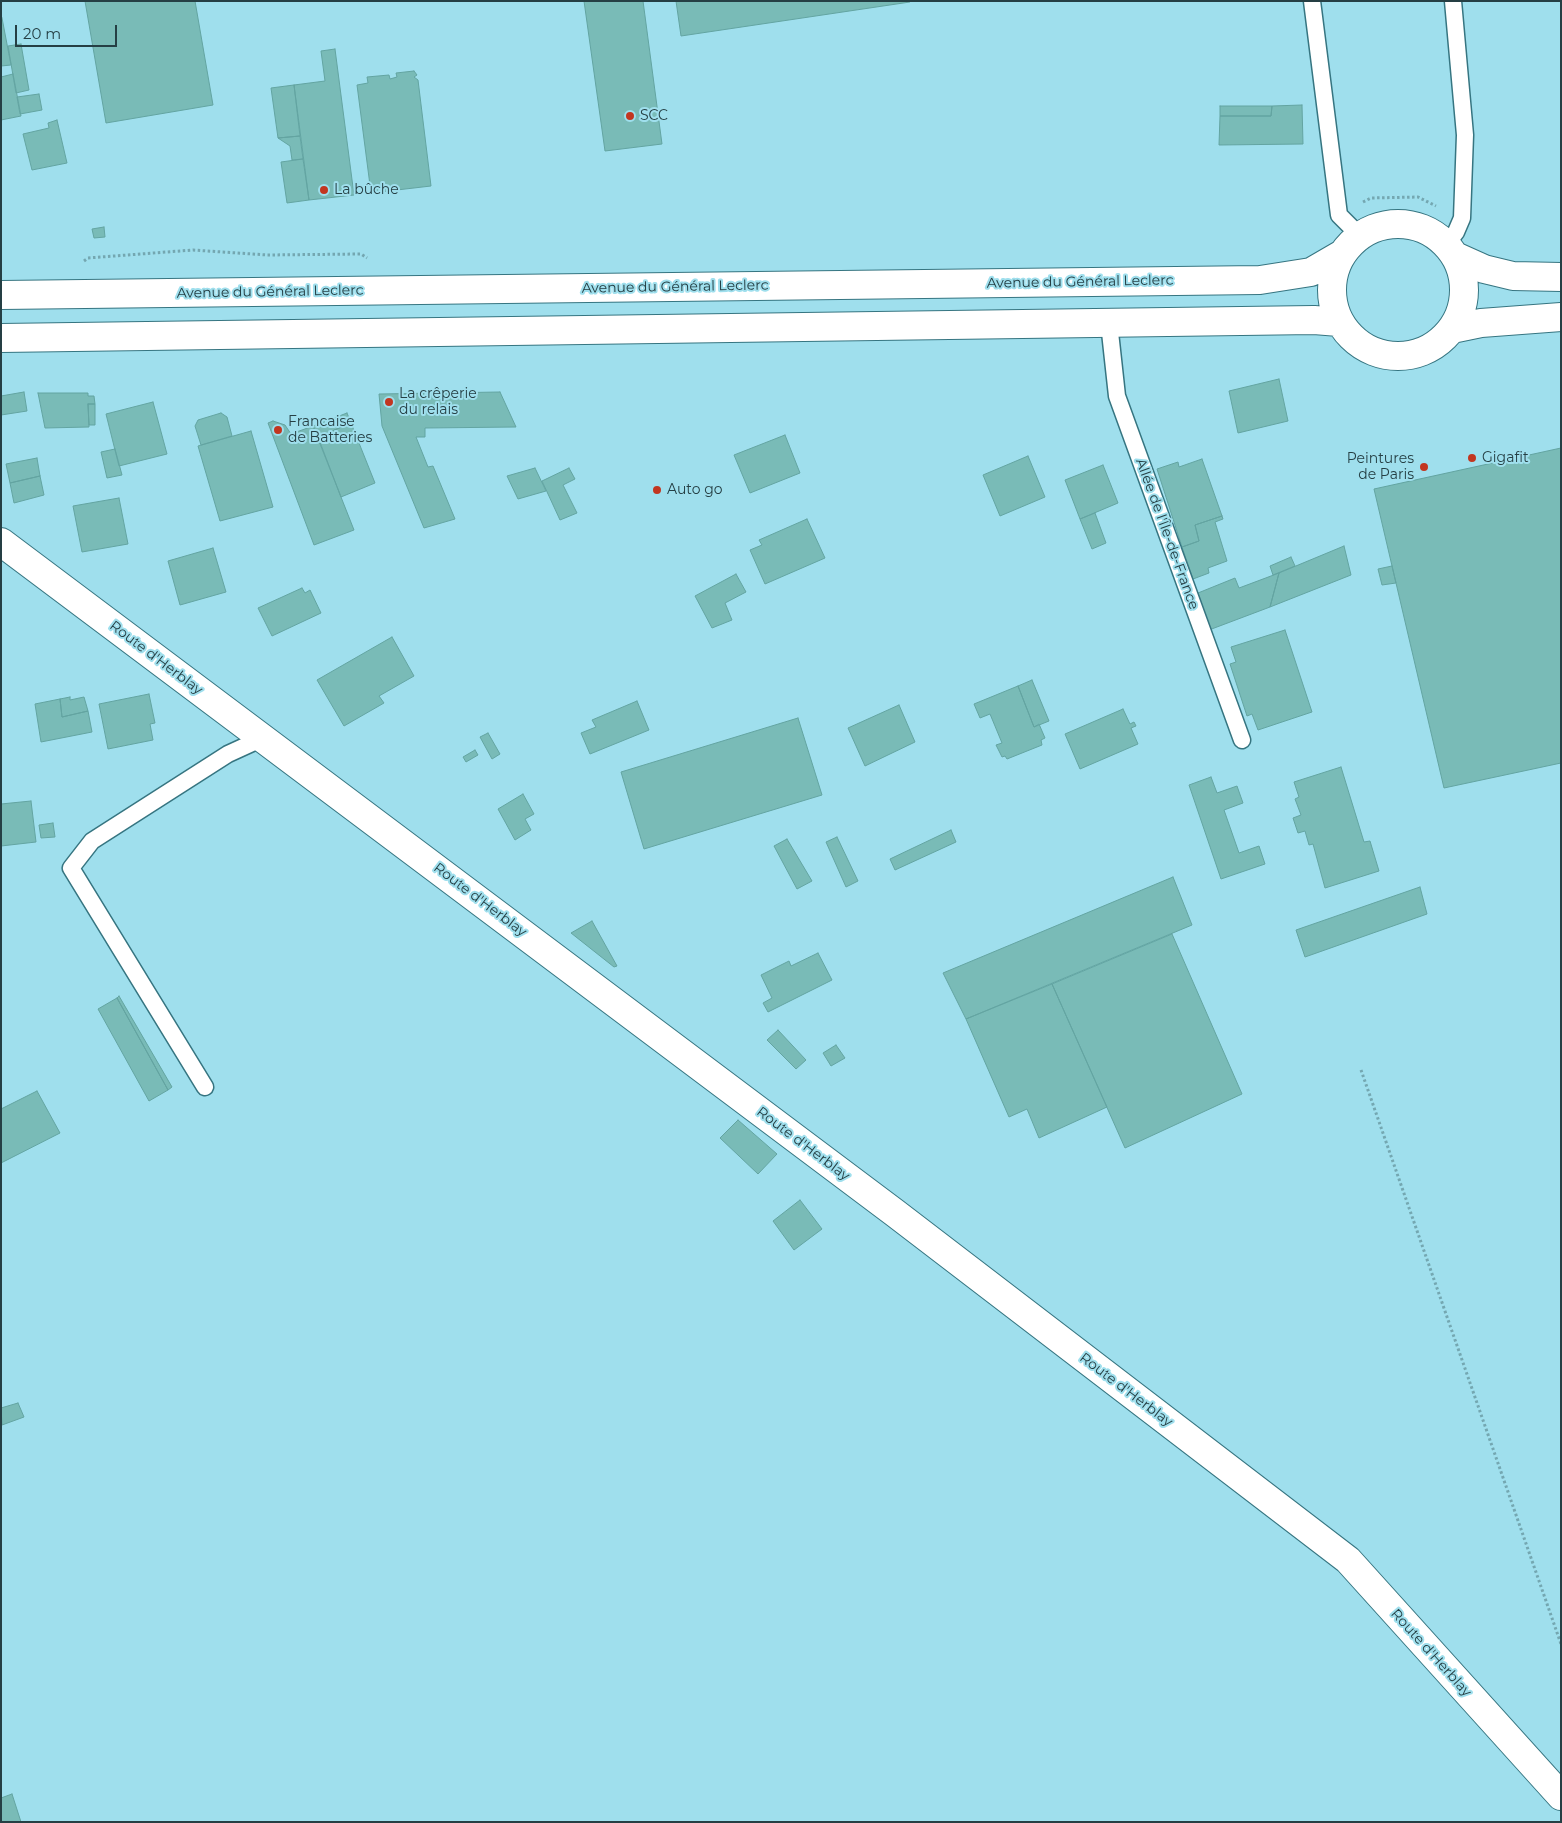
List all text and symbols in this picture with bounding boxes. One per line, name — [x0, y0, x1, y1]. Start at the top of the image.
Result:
scale bar — [18, 15, 120, 47]
text: 20 m — [23, 24, 61, 43]
place label: SCC — [640, 108, 668, 124]
marker: SCC — [624, 110, 636, 122]
place label: La bûche — [334, 182, 399, 198]
marker: La bûche — [318, 184, 330, 196]
street label: Avenue du Général Leclerc — [986, 272, 1174, 292]
street label: Avenue du Général Leclerc — [581, 277, 769, 297]
street label: Avenue du Général Leclerc — [176, 282, 364, 302]
place label: La crêperie du relais — [399, 386, 477, 418]
marker: La crêperie du relais — [383, 396, 395, 408]
place label: Francaise de Batteries — [288, 414, 372, 447]
marker: Francaise de Batteries — [272, 424, 284, 436]
place label: Gigafit — [1482, 450, 1529, 466]
place label: Peintures de Paris — [1347, 451, 1414, 484]
marker: Gigafit — [1466, 452, 1478, 464]
street label: Allée de l'Île-de-France — [1132, 456, 1202, 612]
marker: Peintures de Paris — [1418, 461, 1430, 473]
place label: Auto go — [667, 482, 723, 498]
marker: Auto go — [651, 484, 663, 496]
street label: Route d'Herblay — [106, 617, 206, 699]
street label: Route d'Herblay — [430, 859, 530, 941]
street label: Route d'Herblay — [753, 1103, 853, 1185]
street label: Route d'Herblay — [1076, 1349, 1176, 1431]
street label: Route d'Herblay — [1387, 1606, 1475, 1700]

